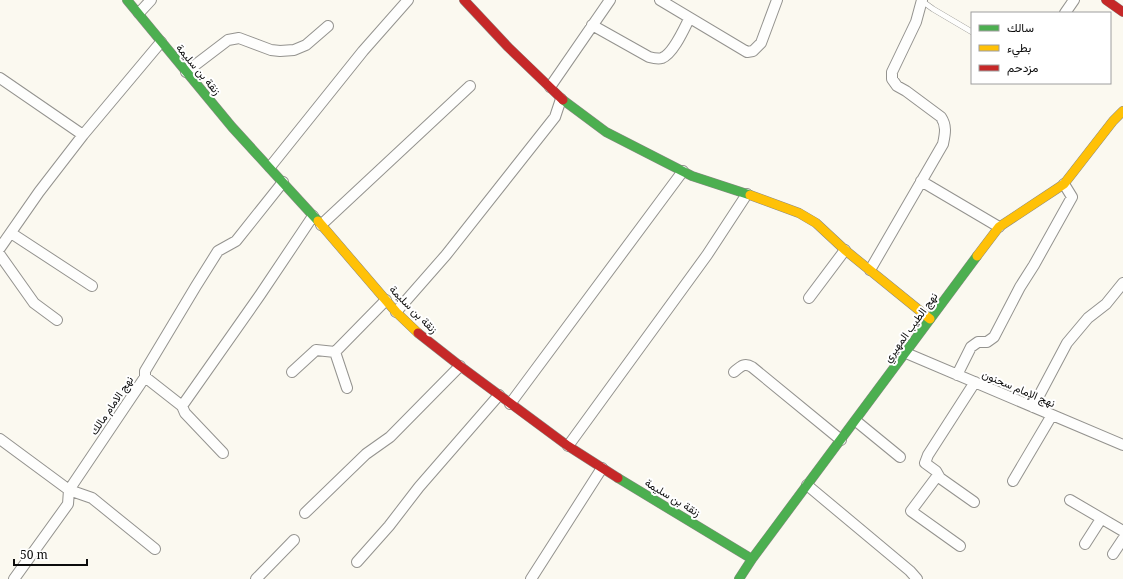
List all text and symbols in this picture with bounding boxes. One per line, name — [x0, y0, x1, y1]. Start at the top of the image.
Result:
legend — [971, 12, 1111, 84]
text: سالك — [1007, 19, 1034, 36]
text: بطيء — [1007, 39, 1031, 58]
street label: زنقة بن سليمة — [173, 40, 225, 98]
text: مزدحم — [1007, 59, 1038, 76]
street label: زنقة بن سليمة — [387, 282, 442, 337]
street label: نهج الطيب المهيري — [879, 289, 943, 367]
street label: نهج الإمام سحنون — [980, 366, 1058, 411]
street label: نهج الامام مالك — [86, 373, 137, 438]
street label: زنقة بن سليمة — [642, 475, 704, 520]
scale bar — [14, 541, 87, 567]
text: 50 m — [20, 546, 48, 563]

